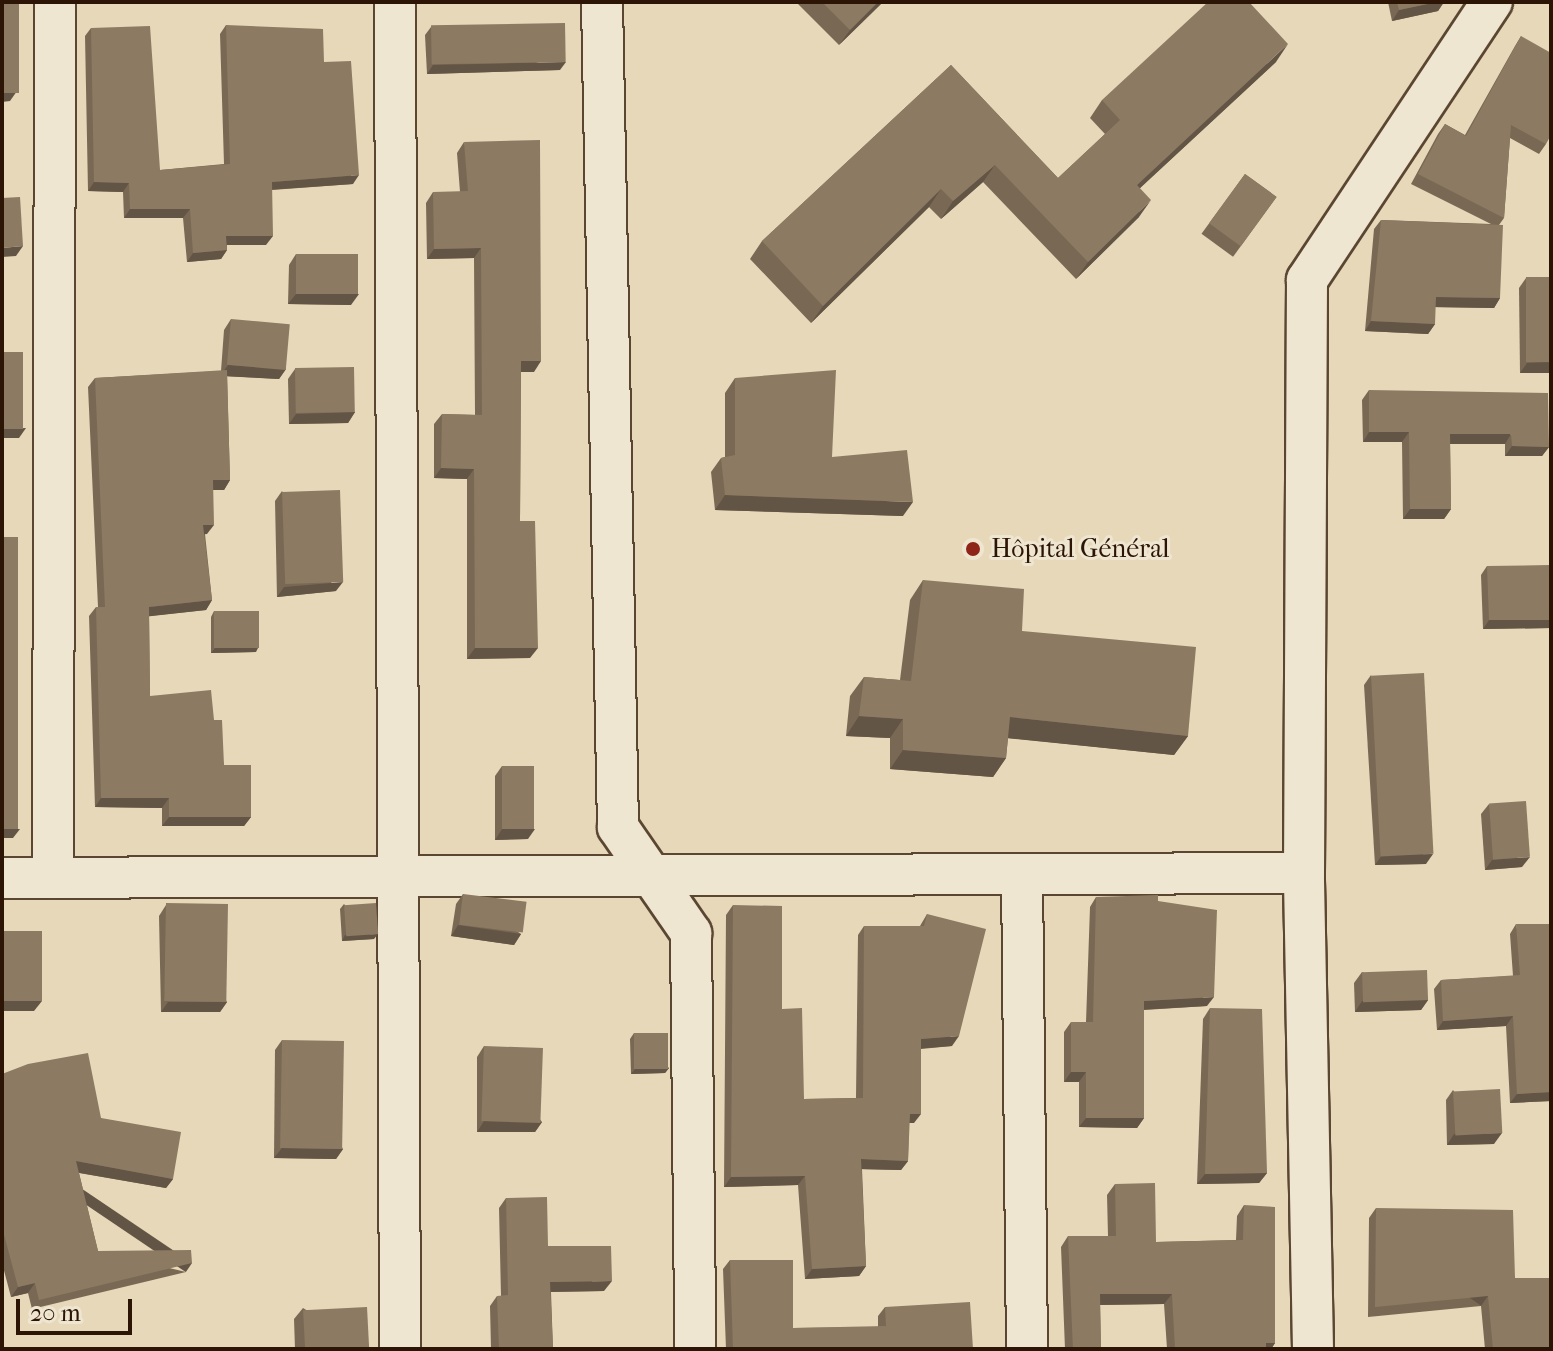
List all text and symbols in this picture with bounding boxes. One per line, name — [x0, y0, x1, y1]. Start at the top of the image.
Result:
place label: Hôpital Général — [991, 533, 1169, 565]
marker: Hôpital Général — [962, 538, 984, 560]
scale bar — [20, 1283, 136, 1333]
text: 20 m — [30, 1299, 81, 1327]

